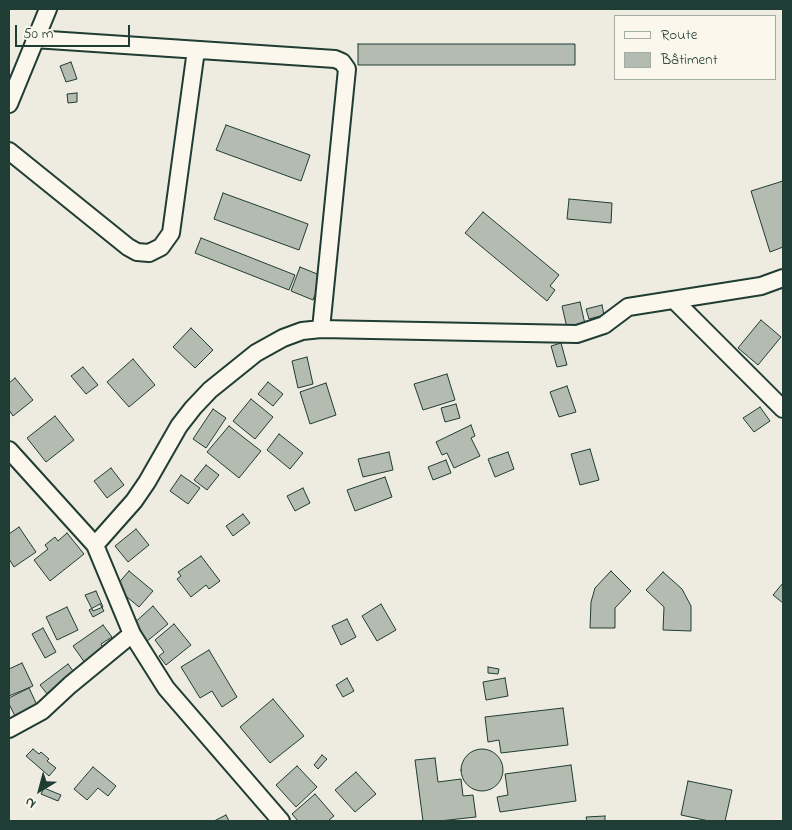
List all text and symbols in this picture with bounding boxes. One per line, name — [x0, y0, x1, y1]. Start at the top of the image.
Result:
scale bar — [18, 15, 132, 47]
legend — [614, 15, 777, 80]
text: 50 m — [23, 23, 53, 45]
text: Route — [661, 24, 697, 46]
text: Bâtiment — [661, 49, 718, 71]
north arrow — [15, 765, 65, 815]
text: N — [21, 791, 41, 814]

